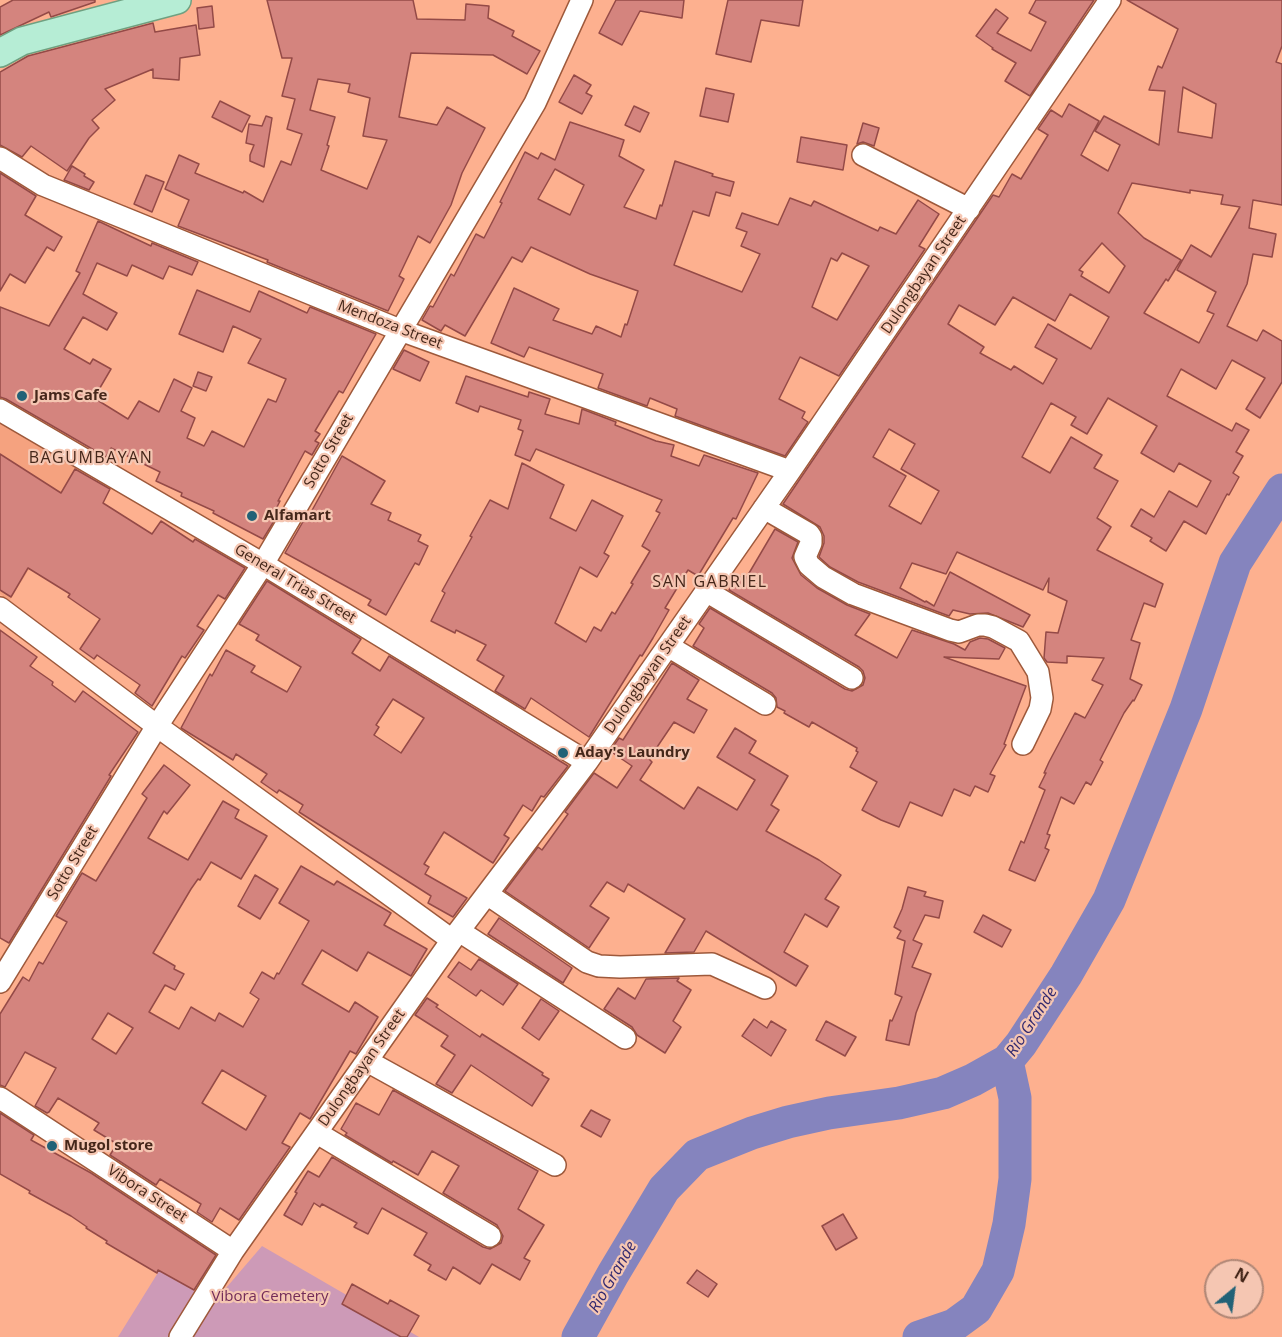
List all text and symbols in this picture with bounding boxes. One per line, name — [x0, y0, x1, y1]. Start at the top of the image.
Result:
street label: Dulongbayan Street — [878, 213, 970, 337]
street label: Mendoza Street — [335, 297, 445, 353]
place label: Jams Cafe — [34, 387, 107, 405]
marker: Jams Cafe — [15, 389, 29, 403]
street label: Sotto Street — [301, 411, 357, 491]
district label: BAGUMBAYAN — [29, 448, 153, 468]
place label: Alfamart — [264, 507, 331, 525]
marker: Alfamart — [245, 509, 259, 523]
street label: General Trias Street — [231, 541, 359, 627]
district label: SAN GABRIEL — [652, 572, 768, 592]
street label: Dulongbayan Street — [601, 613, 695, 737]
place label: Aday's Laundry — [575, 744, 690, 762]
marker: Aday's Laundry — [556, 746, 570, 760]
street label: Sotto Street — [44, 823, 102, 903]
water label: Rio Grande — [1002, 984, 1062, 1060]
street label: Dulongbayan Street — [315, 1006, 409, 1130]
place label: Mugol store — [64, 1137, 153, 1155]
marker: Mugol store — [45, 1139, 59, 1153]
street label: Vibora Street — [104, 1162, 190, 1226]
water label: Rio Grande — [585, 1238, 641, 1316]
north arrow — [1204, 1259, 1264, 1319]
text: N — [1231, 1262, 1253, 1288]
park label: Vibora Cemetery — [212, 1288, 328, 1306]

